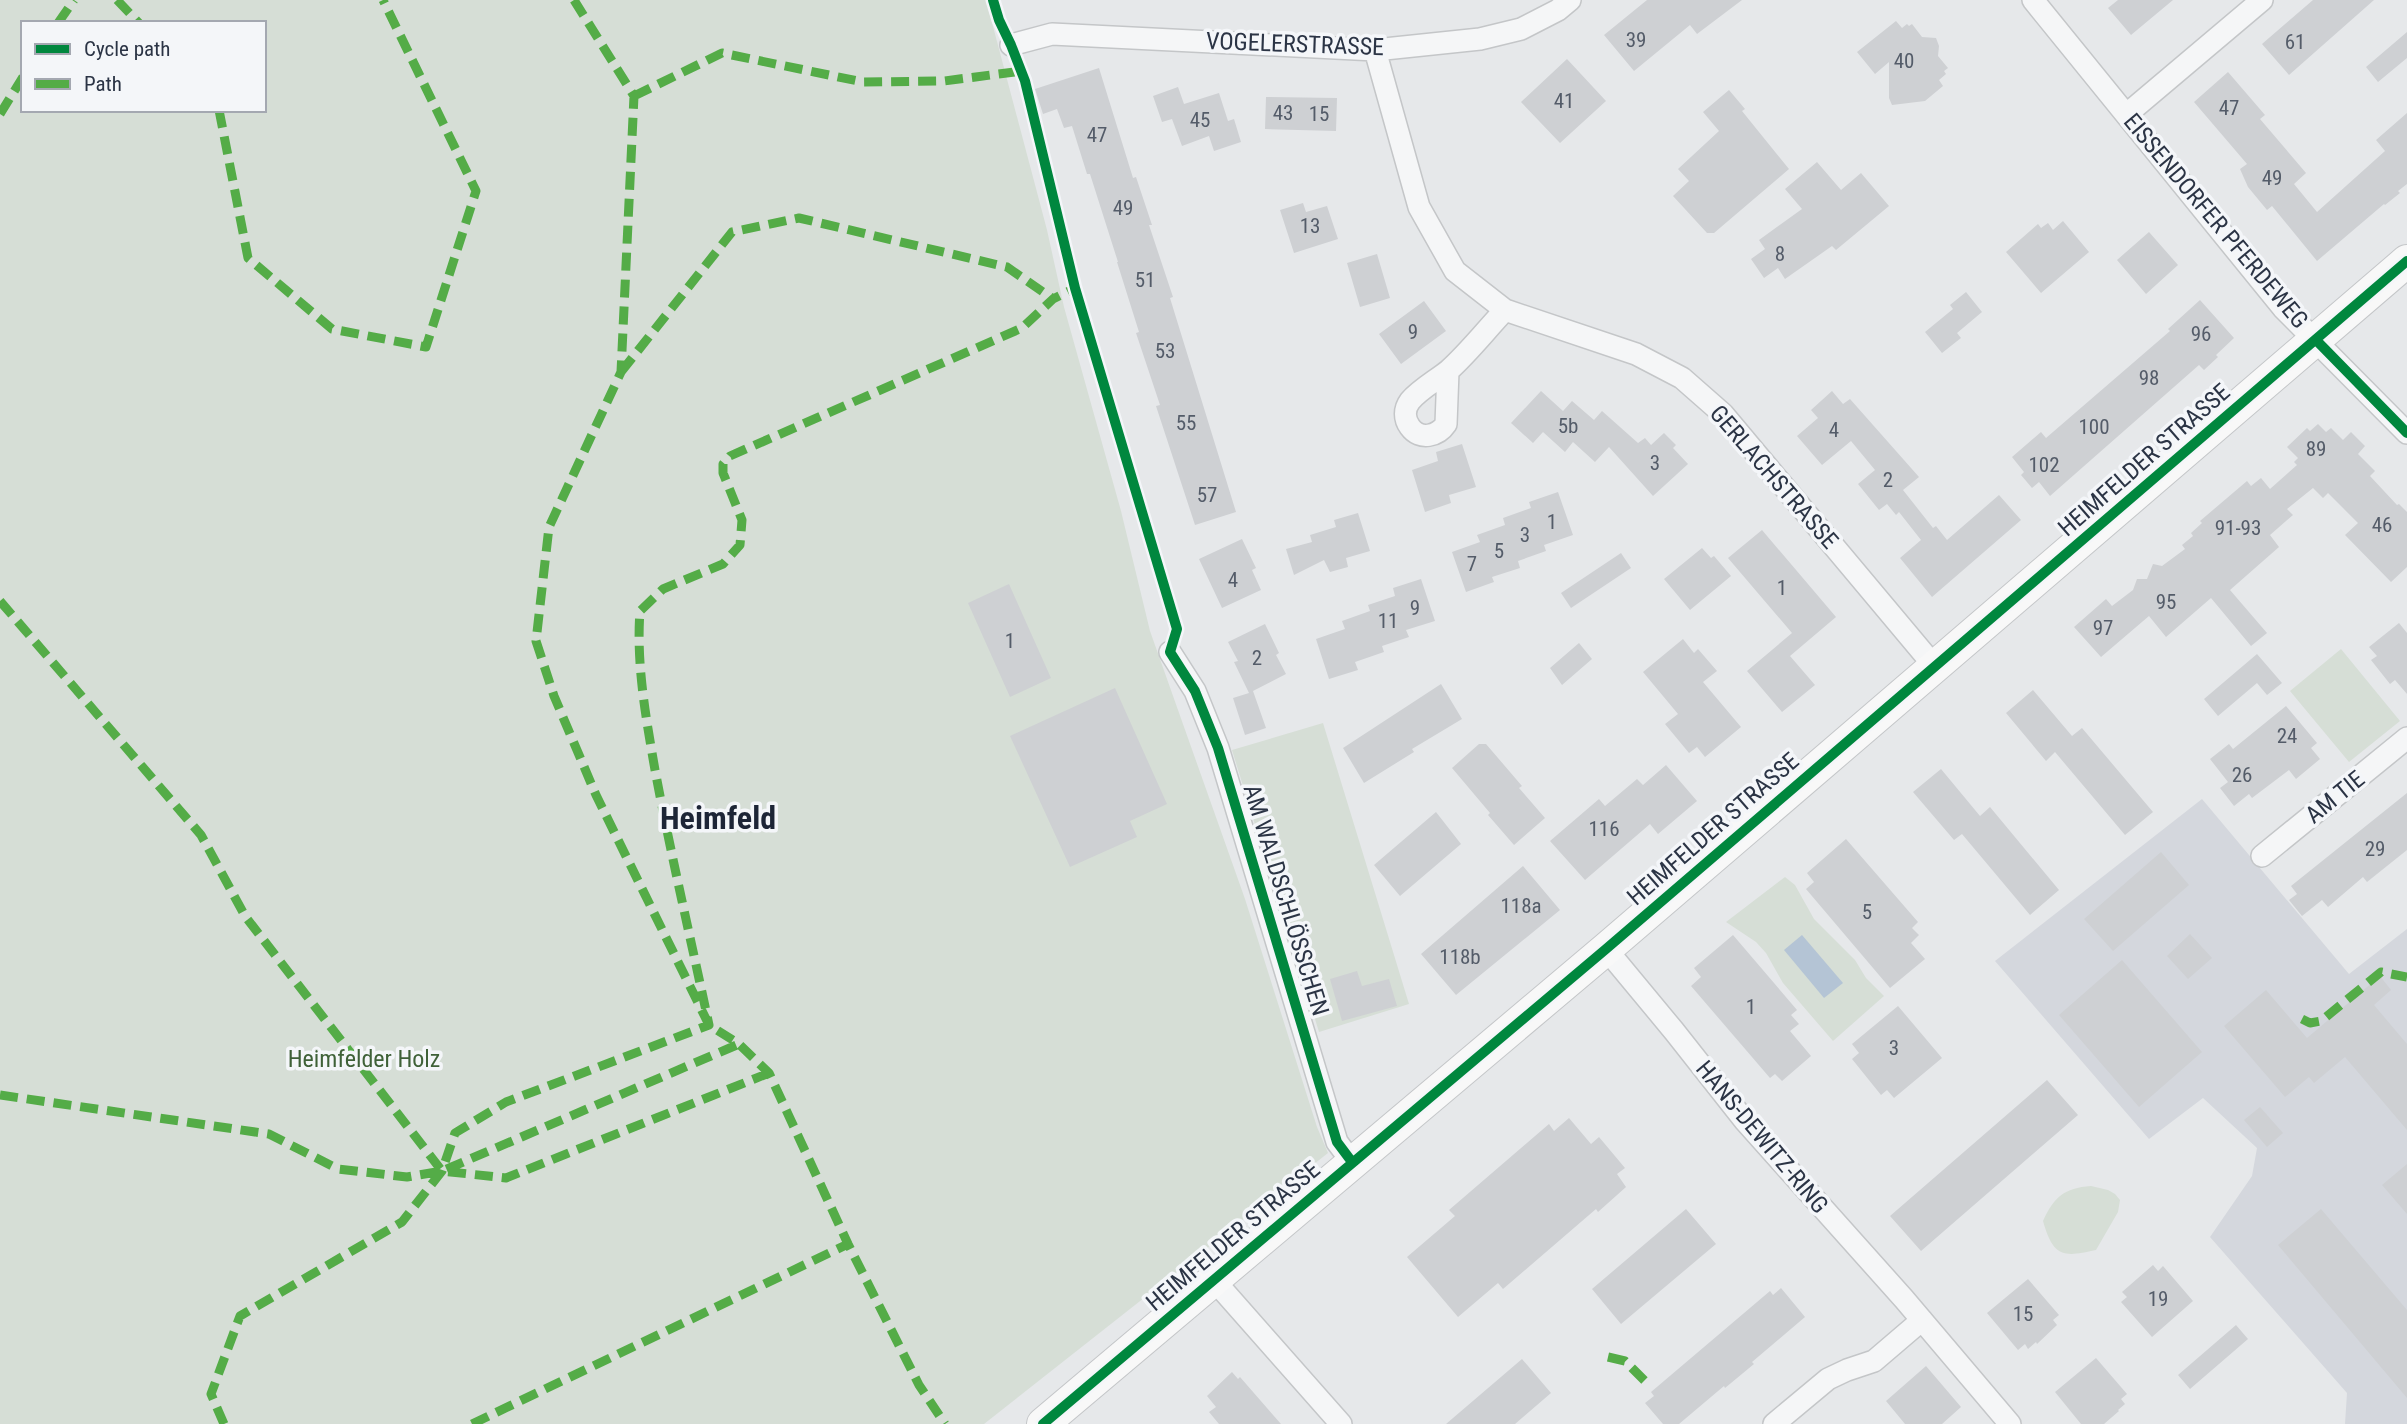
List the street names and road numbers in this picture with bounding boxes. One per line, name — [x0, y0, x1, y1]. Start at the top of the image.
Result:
street label: VOGELERSTRASSE — [1205, 27, 1385, 61]
street label: EISSENDORFER PFERDEWEG — [2118, 108, 2314, 334]
street label: HEIMFELDER STRASSE — [2053, 378, 2236, 542]
street label: GERLACHSTRASSE — [1704, 400, 1844, 555]
street label: HEIMFELDER STRASSE — [1622, 747, 1805, 911]
street label: AM TIE — [2300, 765, 2370, 829]
street label: AM WALDSCHLÖSSCHEN — [1237, 781, 1335, 1019]
street label: HANS-DEWITZ-RING — [1690, 1055, 1834, 1219]
street label: HEIMFELDER STRASSE — [1140, 1155, 1326, 1317]

